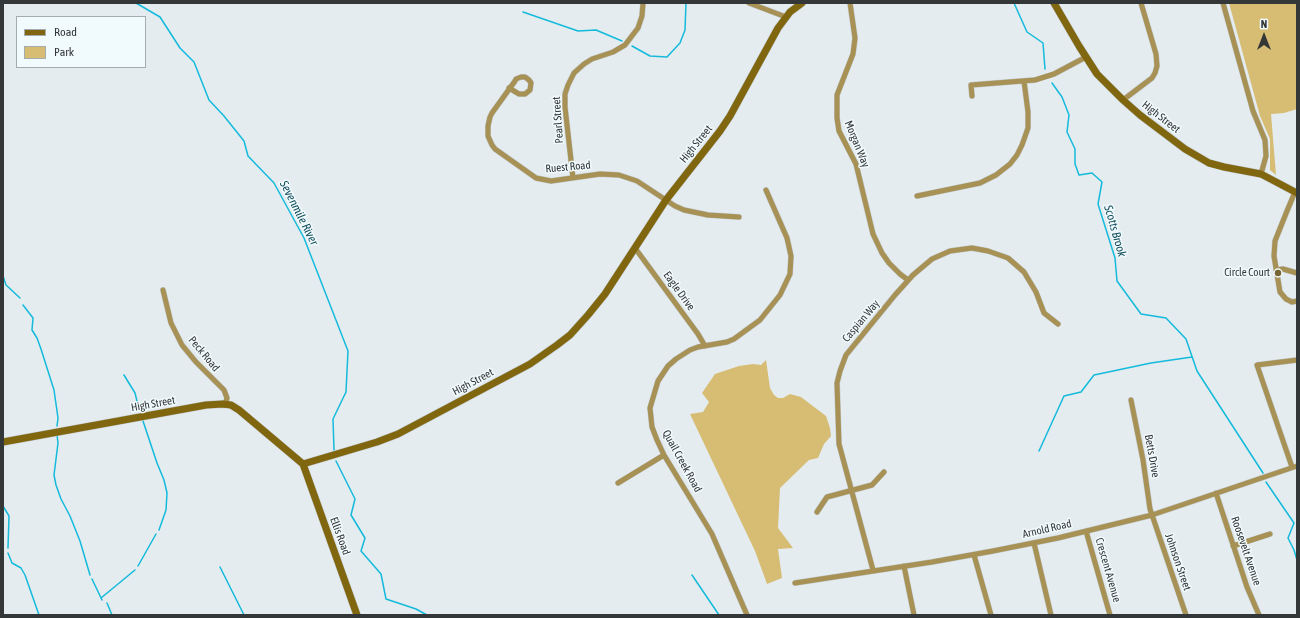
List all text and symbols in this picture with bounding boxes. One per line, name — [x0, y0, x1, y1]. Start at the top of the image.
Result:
legend — [16, 16, 146, 68]
north arrow — [1244, 16, 1284, 56]
text: N — [1261, 18, 1267, 30]
text: Road — [54, 25, 77, 39]
text: Park — [54, 45, 74, 59]
street label: Pearl Street — [550, 96, 566, 144]
street label: High Street — [1139, 98, 1183, 136]
street label: Morgan Way — [842, 119, 872, 169]
street label: High Street — [677, 123, 715, 165]
street label: Ruest Road — [545, 158, 591, 176]
water label: Sevenmile River — [277, 178, 321, 248]
water label: Scotts Brook — [1101, 203, 1129, 259]
place label: Circle Court — [1224, 266, 1270, 280]
marker: Circle Court — [1273, 268, 1283, 278]
street label: Eagle Drive — [660, 269, 698, 313]
street label: Caspian Way — [840, 297, 882, 345]
street label: Peck Road — [186, 334, 222, 374]
street label: High Street — [450, 366, 496, 398]
street label: High Street — [130, 394, 176, 414]
street label: Quail Creek Road — [659, 428, 705, 494]
street label: Betts Drive — [1142, 434, 1162, 478]
street label: Ellis Road — [327, 515, 353, 557]
street label: Roosevelt Avenue — [1228, 515, 1264, 587]
street label: Arnold Road — [1021, 517, 1073, 541]
street label: Johnson Street — [1162, 532, 1194, 592]
street label: Crescent Avenue — [1092, 536, 1124, 604]

